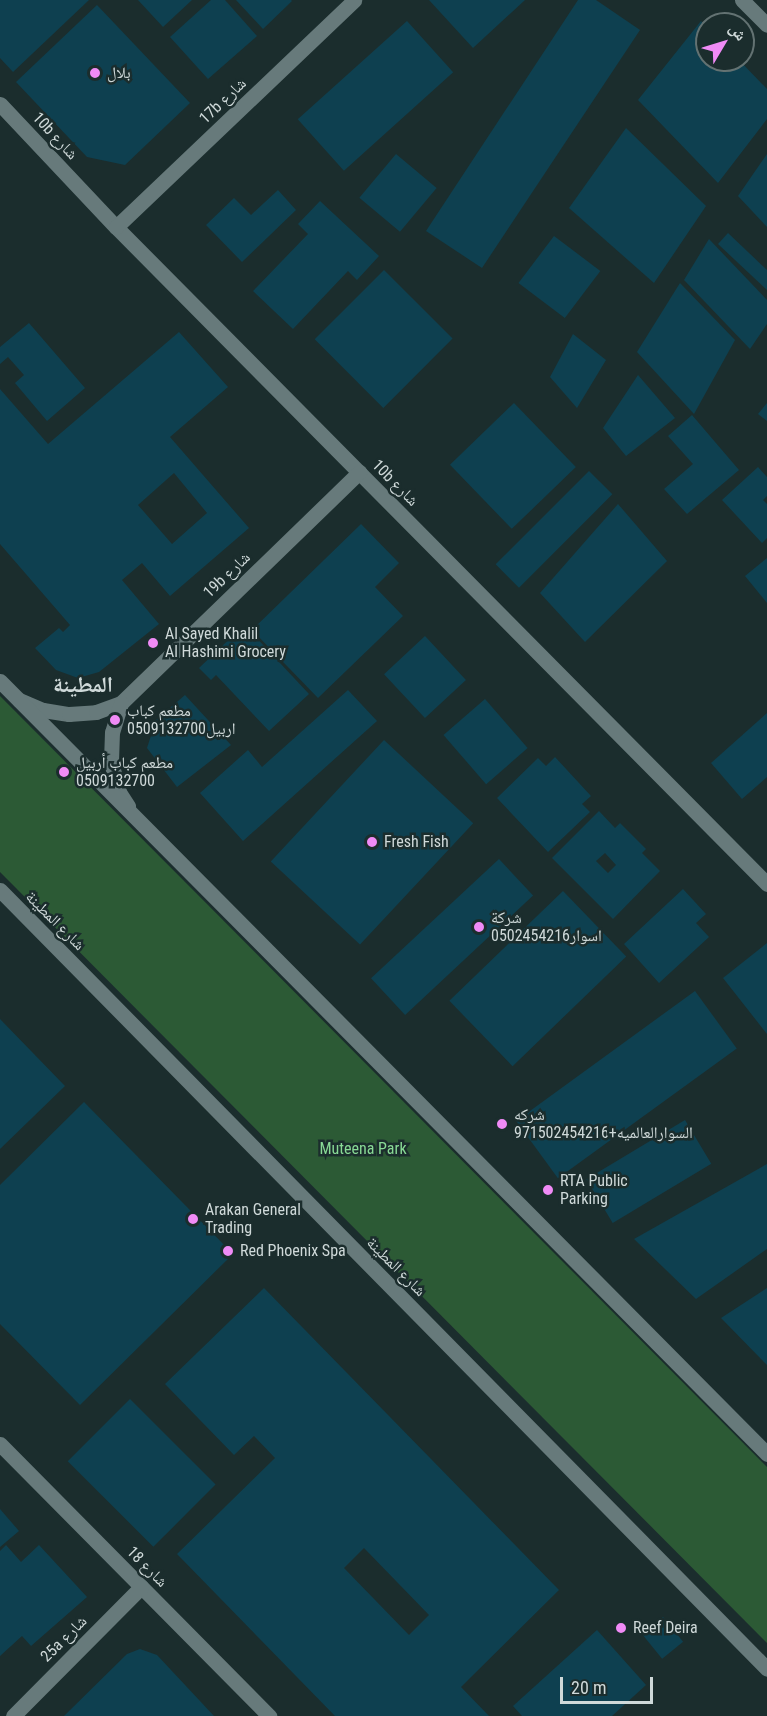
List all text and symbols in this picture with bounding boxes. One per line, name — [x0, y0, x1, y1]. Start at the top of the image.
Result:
north arrow — [695, 12, 755, 72]
text: ش — [725, 19, 751, 44]
place label: بلال — [107, 63, 131, 83]
marker: بلال — [88, 66, 102, 80]
street label: 17b شارع — [196, 74, 250, 128]
street label: 10b شارع — [28, 108, 82, 164]
street label: 10b شارع — [368, 456, 422, 510]
street label: 19b شارع — [200, 548, 254, 602]
place label: Al Sayed Khalil Al Hashimi Grocery — [165, 624, 286, 662]
marker: Al Sayed Khalil Al Hashimi Grocery — [146, 636, 160, 650]
district label: المطينة — [53, 672, 113, 698]
place label: مطعم كباب اربيل0509132700 — [127, 701, 236, 739]
marker: مطعم كباب اربيل0509132700 — [108, 713, 122, 727]
place label: مطعم كباب أربيل 0509132700 — [76, 753, 173, 791]
marker: مطعم كباب أربيل 0509132700 — [57, 765, 71, 779]
place label: Fresh Fish — [384, 832, 449, 852]
marker: Fresh Fish — [365, 835, 379, 849]
street label: شارع المطينة — [21, 887, 89, 955]
place label: شركة اسوار0502454216 — [491, 908, 602, 946]
marker: شركة اسوار0502454216 — [472, 920, 486, 934]
place label: شركه السوارالعالميه+971502454216 — [514, 1105, 693, 1143]
marker: شركه السوارالعالميه+971502454216 — [495, 1117, 509, 1131]
park label: Muteena Park — [319, 1139, 407, 1159]
place label: RTA Public Parking — [560, 1171, 628, 1209]
marker: RTA Public Parking — [541, 1183, 555, 1197]
place label: Arakan General Trading — [205, 1200, 301, 1238]
marker: Arakan General Trading — [186, 1212, 200, 1226]
street label: شارع المطينة — [362, 1233, 430, 1301]
place label: Red Phoenix Spa — [240, 1241, 346, 1261]
marker: Red Phoenix Spa — [221, 1244, 235, 1258]
street label: شارع 18 — [123, 1543, 171, 1591]
street label: 25a شارع — [37, 1612, 91, 1666]
place label: Reef Deira — [633, 1618, 698, 1638]
marker: Reef Deira — [614, 1621, 628, 1635]
scale bar — [563, 1665, 656, 1703]
text: 20 m — [571, 1677, 606, 1698]

